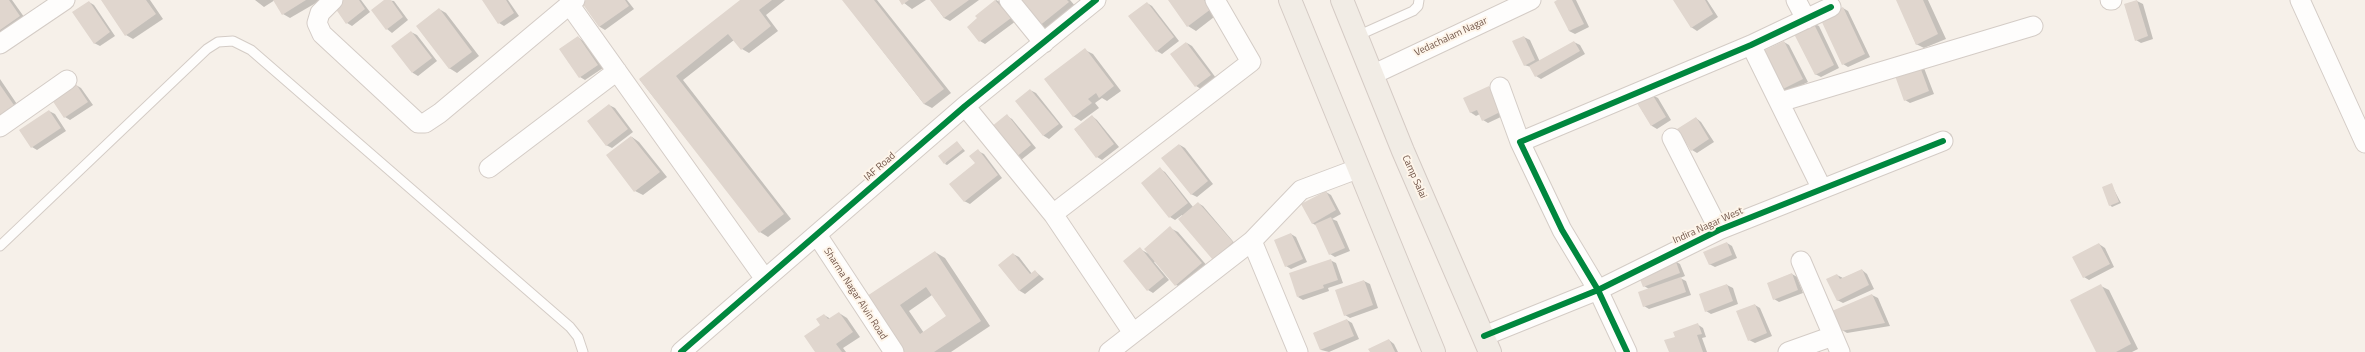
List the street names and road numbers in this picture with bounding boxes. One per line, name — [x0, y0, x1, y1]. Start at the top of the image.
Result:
street label: Vedachalam Nagar — [1413, 15, 1489, 59]
street label: IAF Road — [862, 150, 898, 184]
street label: Camp Salai — [1399, 153, 1429, 201]
street label: Indira Nagar West — [1671, 205, 1745, 247]
street label: Sharma Nagar Alvin Road — [821, 246, 889, 342]

